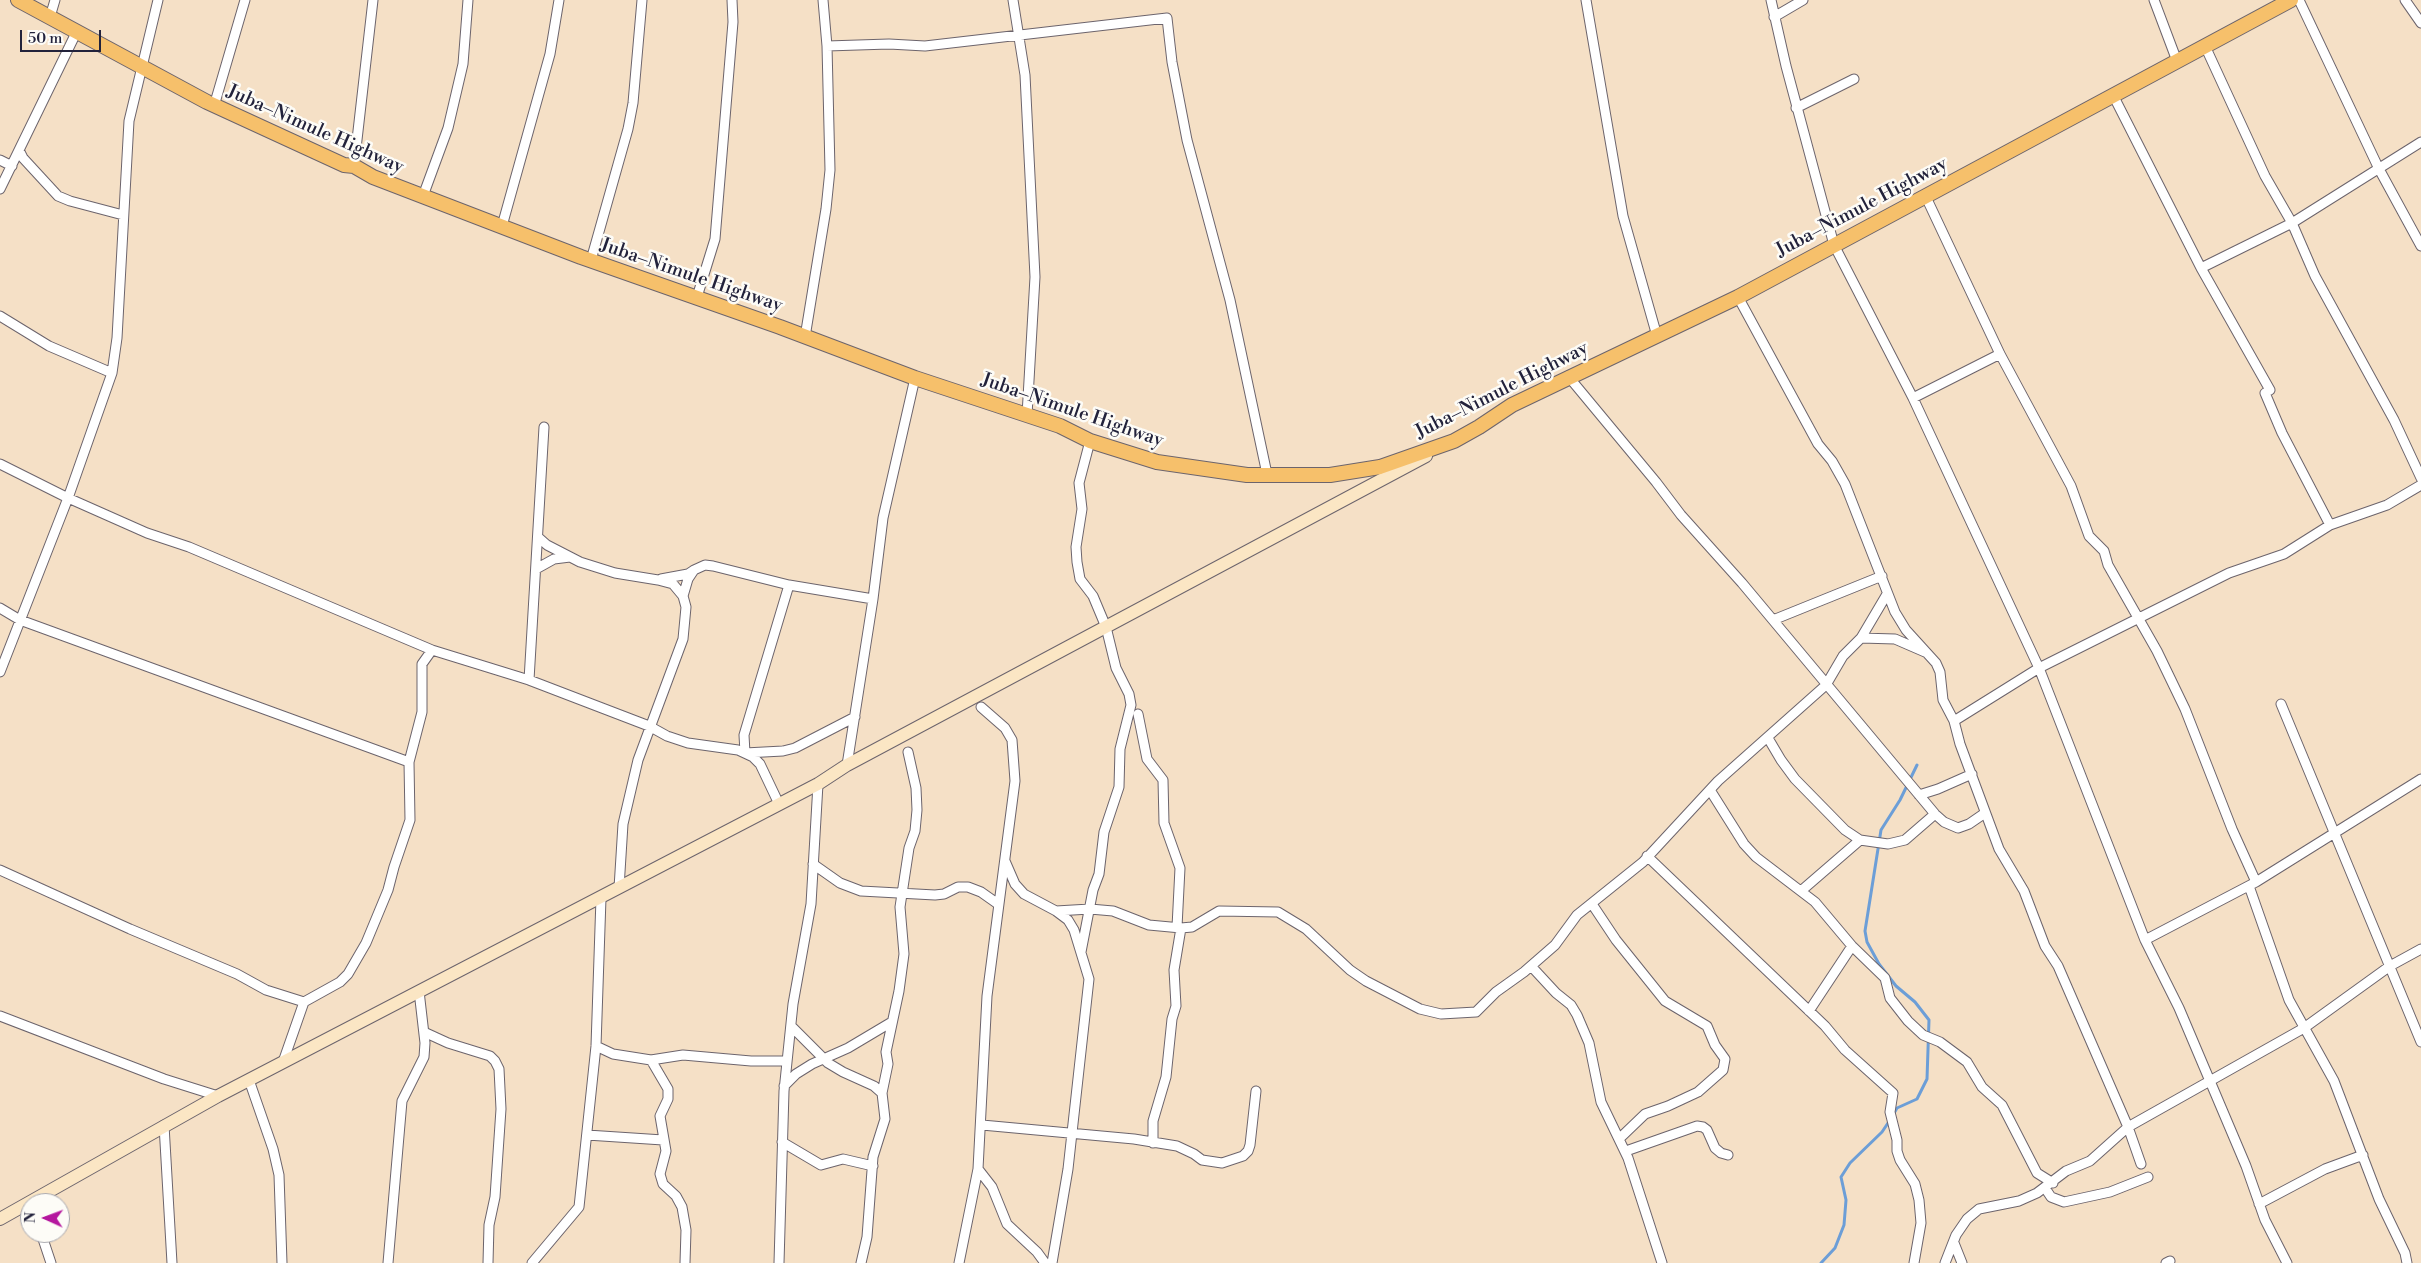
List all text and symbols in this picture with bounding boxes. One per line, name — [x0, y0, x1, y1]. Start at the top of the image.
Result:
scale bar — [22, 20, 104, 52]
text: 50 m — [28, 29, 62, 48]
street label: Juba–Nimule Highway — [223, 81, 407, 179]
street label: Juba–Nimule Highway — [1772, 153, 1952, 263]
street label: Juba–Nimule Highway — [597, 234, 785, 318]
street label: Juba–Nimule Highway — [1412, 337, 1592, 445]
street label: Juba–Nimule Highway — [978, 369, 1166, 453]
north arrow — [20, 1193, 70, 1243]
text: N — [22, 1212, 40, 1223]

